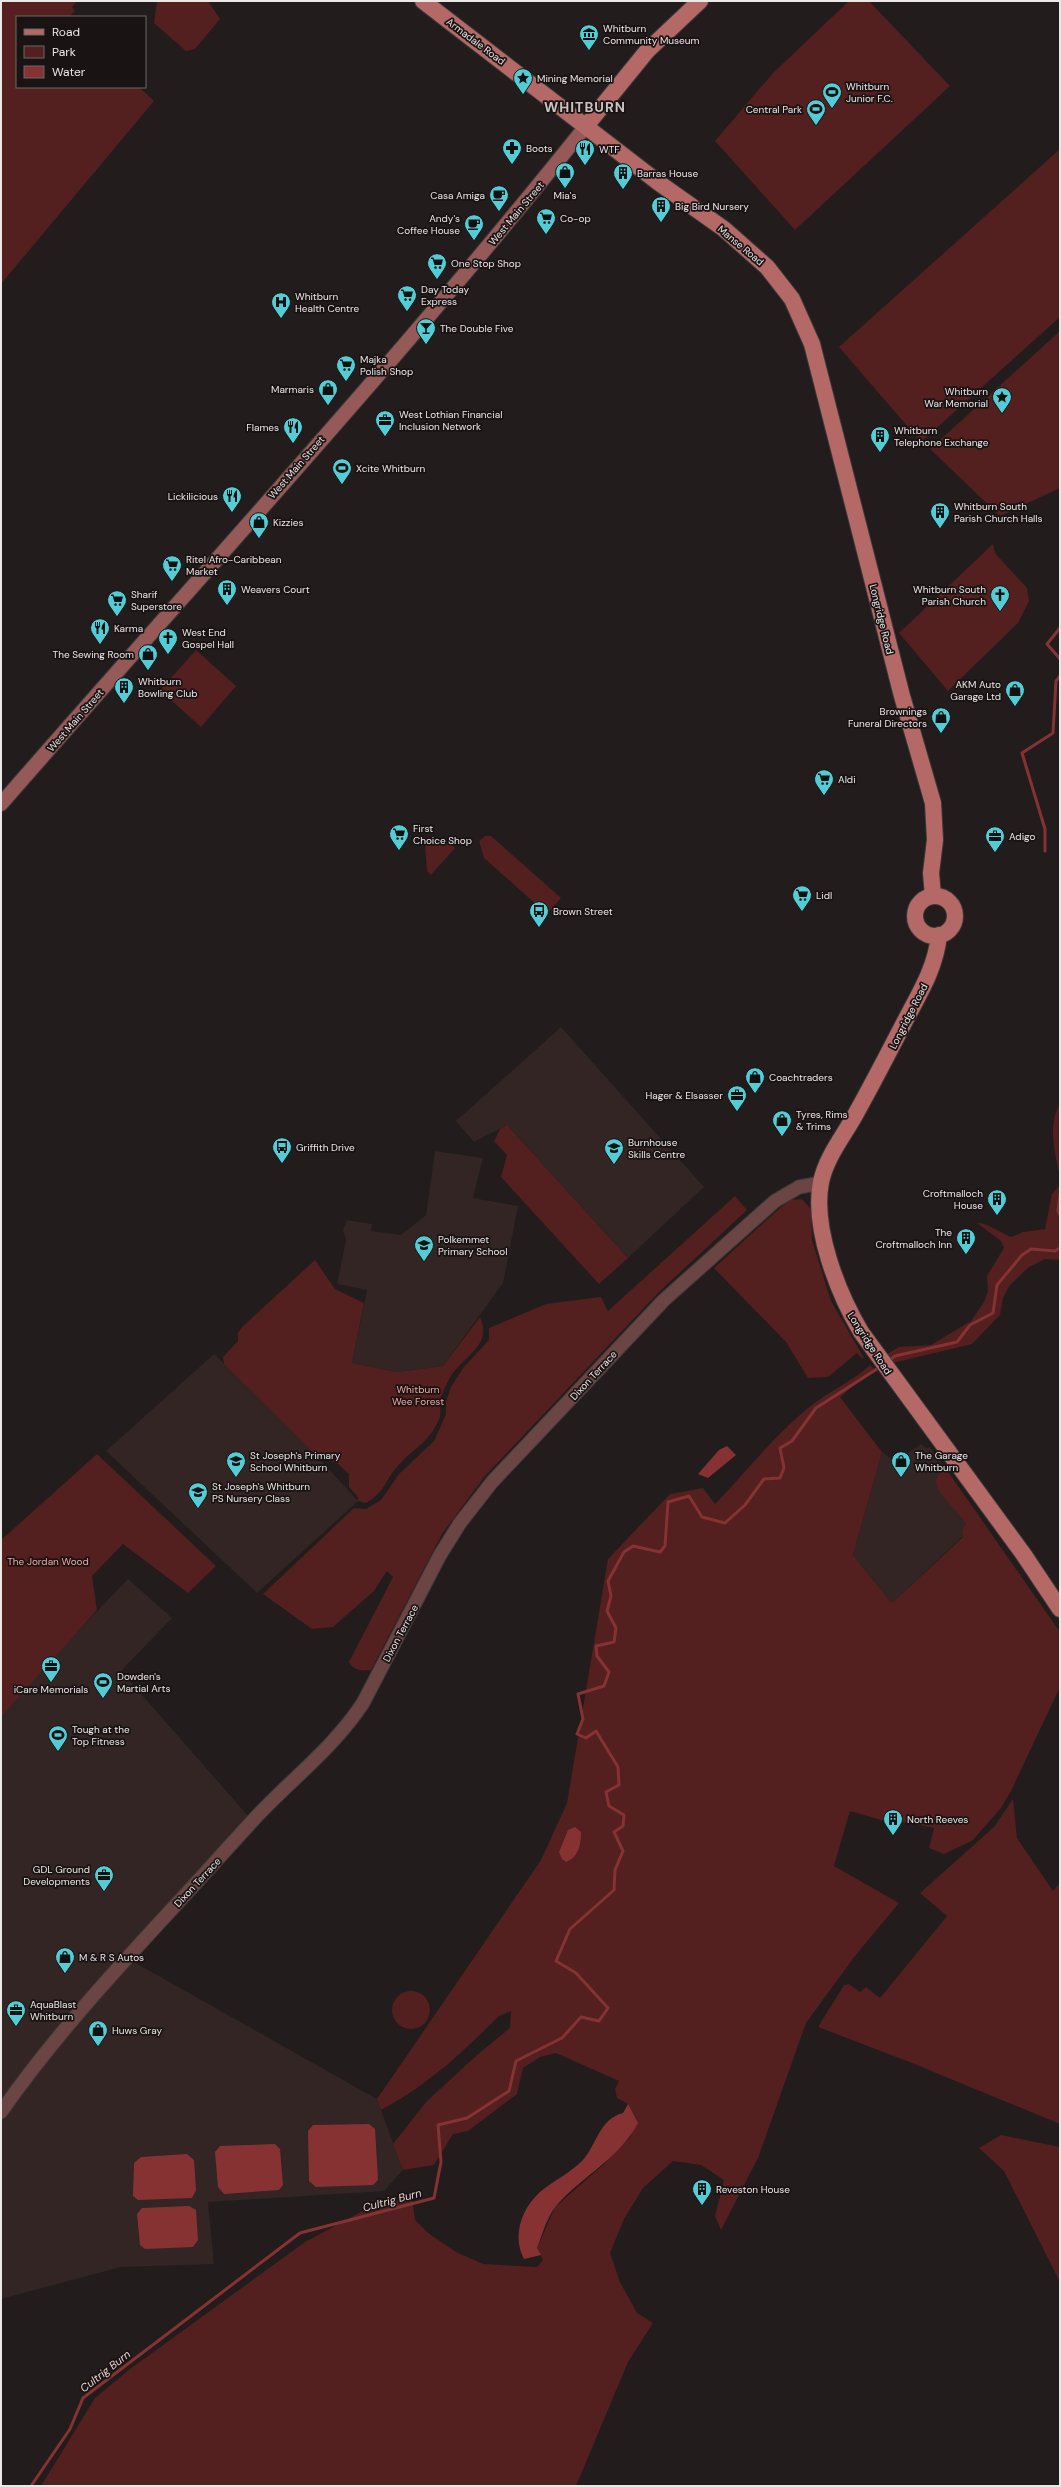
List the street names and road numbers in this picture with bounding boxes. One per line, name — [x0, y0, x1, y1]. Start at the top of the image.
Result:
street label: Armadale Road — [444, 15, 508, 68]
street label: West Main Street — [486, 179, 547, 248]
street label: Manse Road — [715, 222, 766, 268]
street label: West Main Street — [265, 433, 327, 501]
street label: Longridge Road — [867, 583, 896, 655]
street label: West Main Street — [44, 686, 106, 754]
street label: Longridge Road — [886, 981, 931, 1051]
street label: Longridge Road — [845, 1310, 895, 1377]
street label: Dixon Terrace — [567, 1348, 620, 1403]
street label: Dixon Terrace — [380, 1602, 421, 1664]
street label: Dixon Terrace — [171, 1855, 224, 1910]

